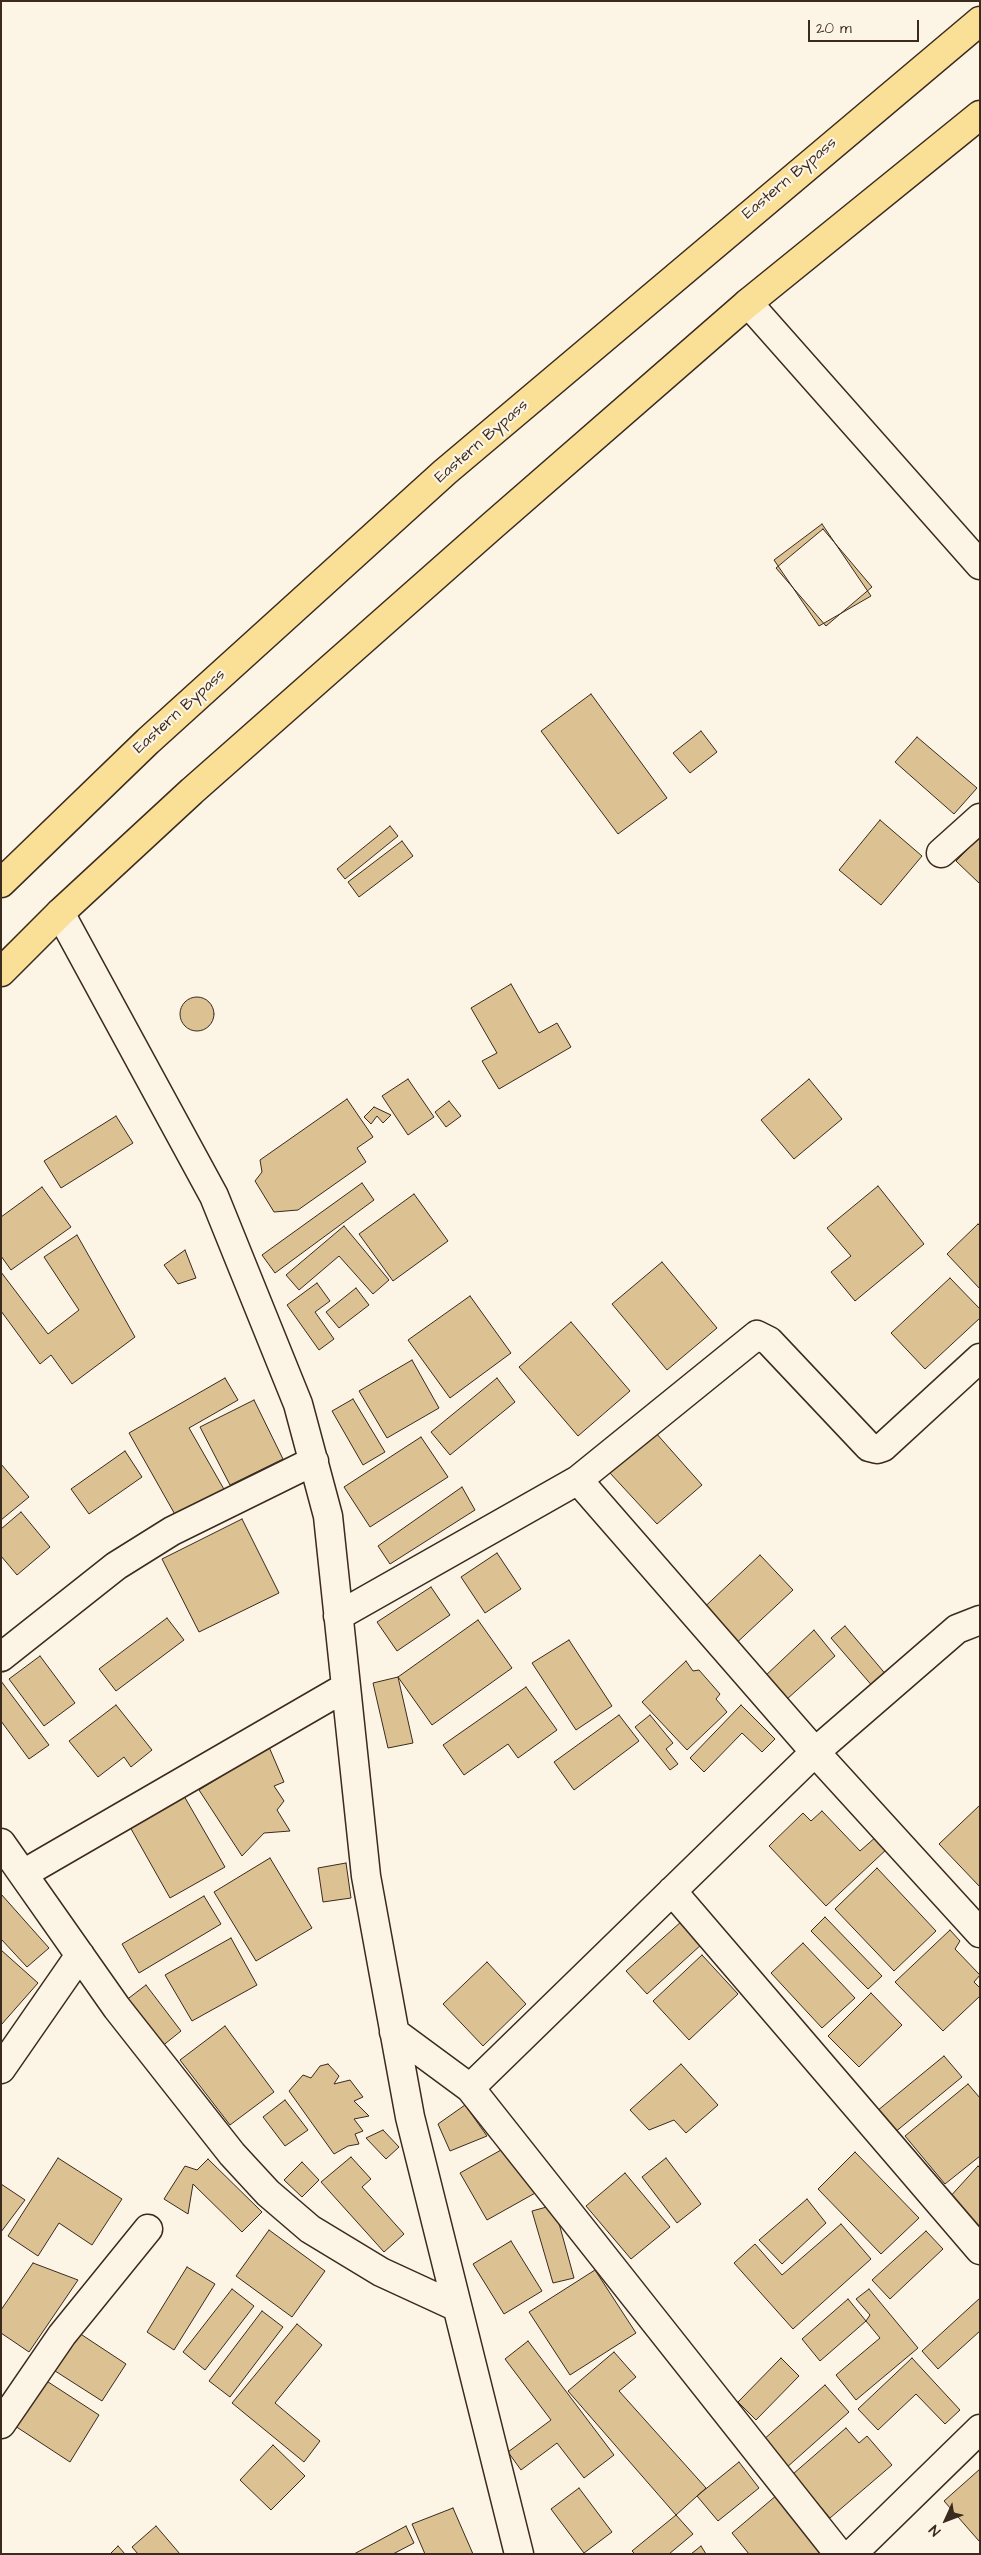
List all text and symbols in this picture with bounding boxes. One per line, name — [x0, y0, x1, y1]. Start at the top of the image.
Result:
scale bar — [811, 10, 922, 42]
text: 20 m — [816, 18, 852, 39]
street label: Eastern Bypass — [739, 134, 841, 224]
street label: Eastern Bypass — [431, 396, 533, 488]
street label: Eastern Bypass — [130, 666, 230, 758]
north arrow — [921, 2495, 971, 2545]
text: N — [925, 2520, 945, 2540]

